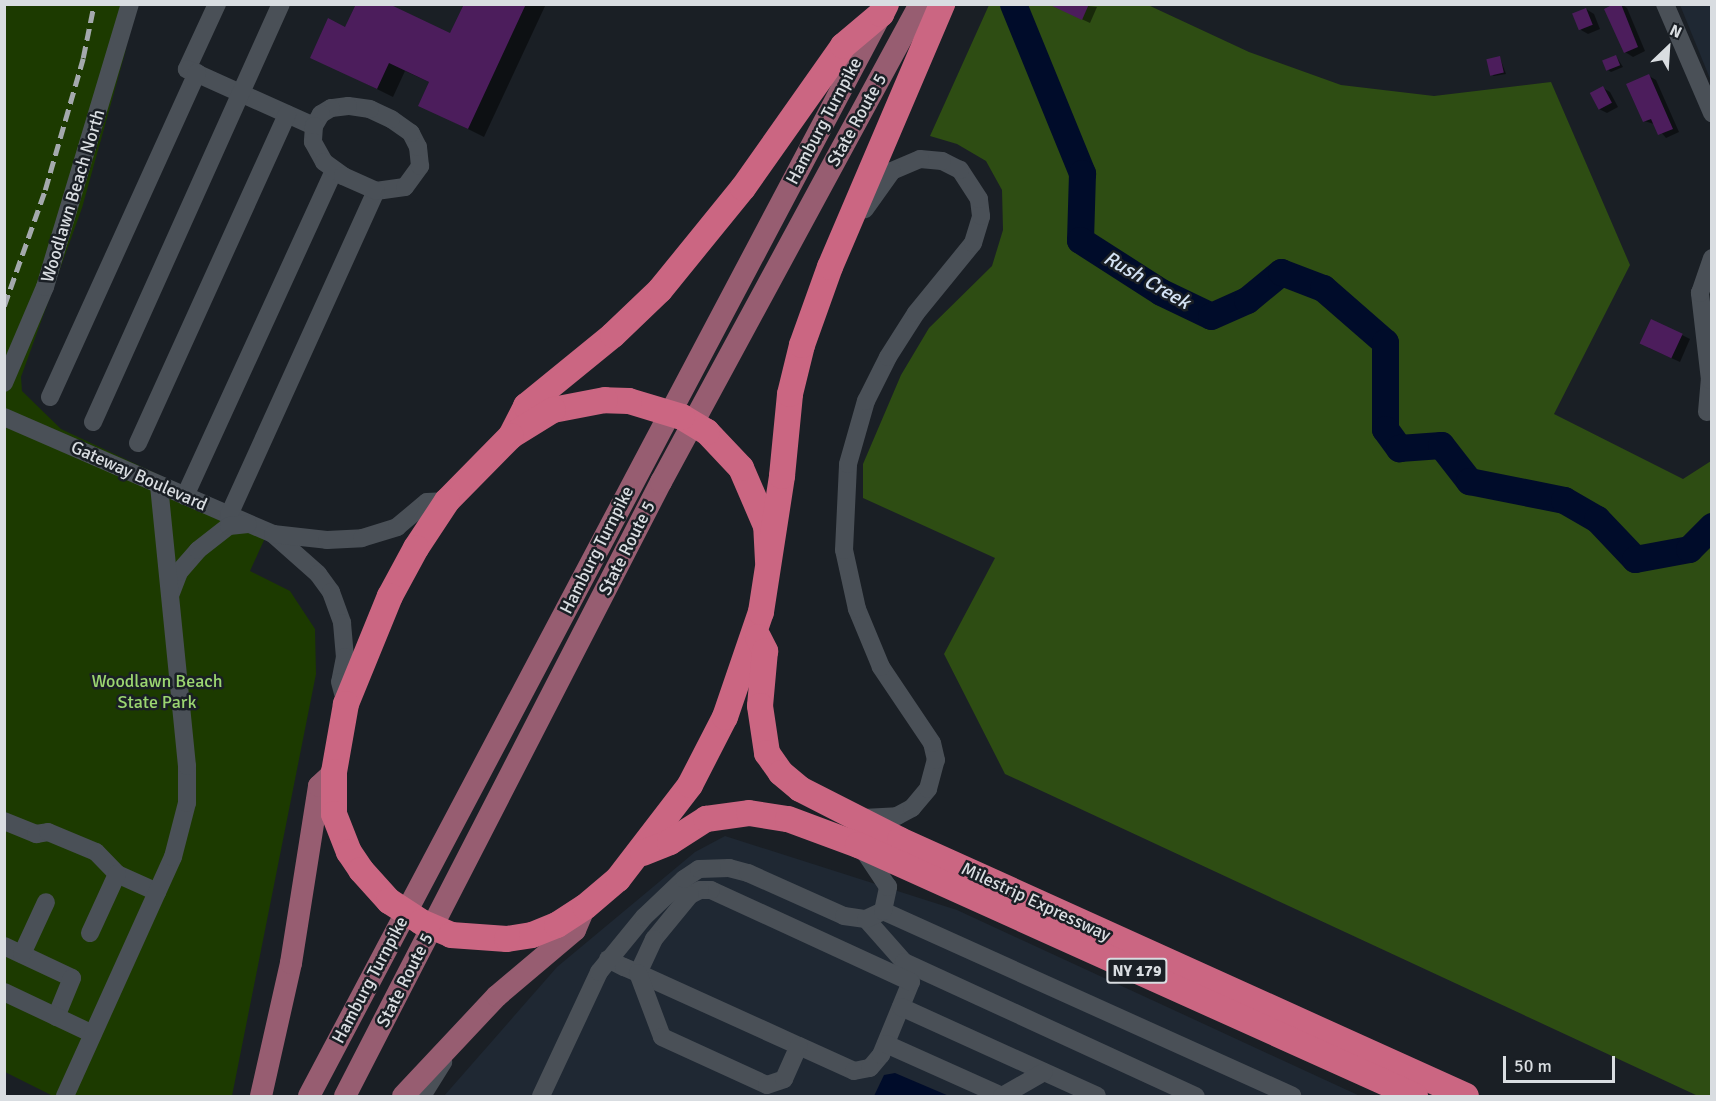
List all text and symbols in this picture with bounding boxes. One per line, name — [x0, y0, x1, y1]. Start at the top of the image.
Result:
north arrow — [1638, 18, 1698, 78]
text: N — [1666, 20, 1685, 43]
street label: Hamburg Turnpike — [781, 54, 867, 188]
street label: State Route 5 — [823, 70, 891, 170]
street label: Woodlawn Beach North — [36, 107, 110, 285]
water label: Rush Creek — [1100, 246, 1194, 314]
street label: Gateway Boulevard — [68, 436, 210, 516]
street label: Hamburg Turnpike — [555, 482, 639, 618]
street label: State Route 5 — [594, 497, 660, 599]
park label: Woodlawn Beach State Park — [91, 671, 223, 714]
street label: Milestrip Expressway — [958, 858, 1114, 946]
street label: Hamburg Turnpike — [327, 913, 413, 1047]
street label: State Route 5 — [372, 929, 438, 1031]
road number: NY 179 — [1106, 958, 1168, 984]
scale bar — [1506, 1044, 1618, 1082]
text: 50 m — [1514, 1055, 1552, 1077]

